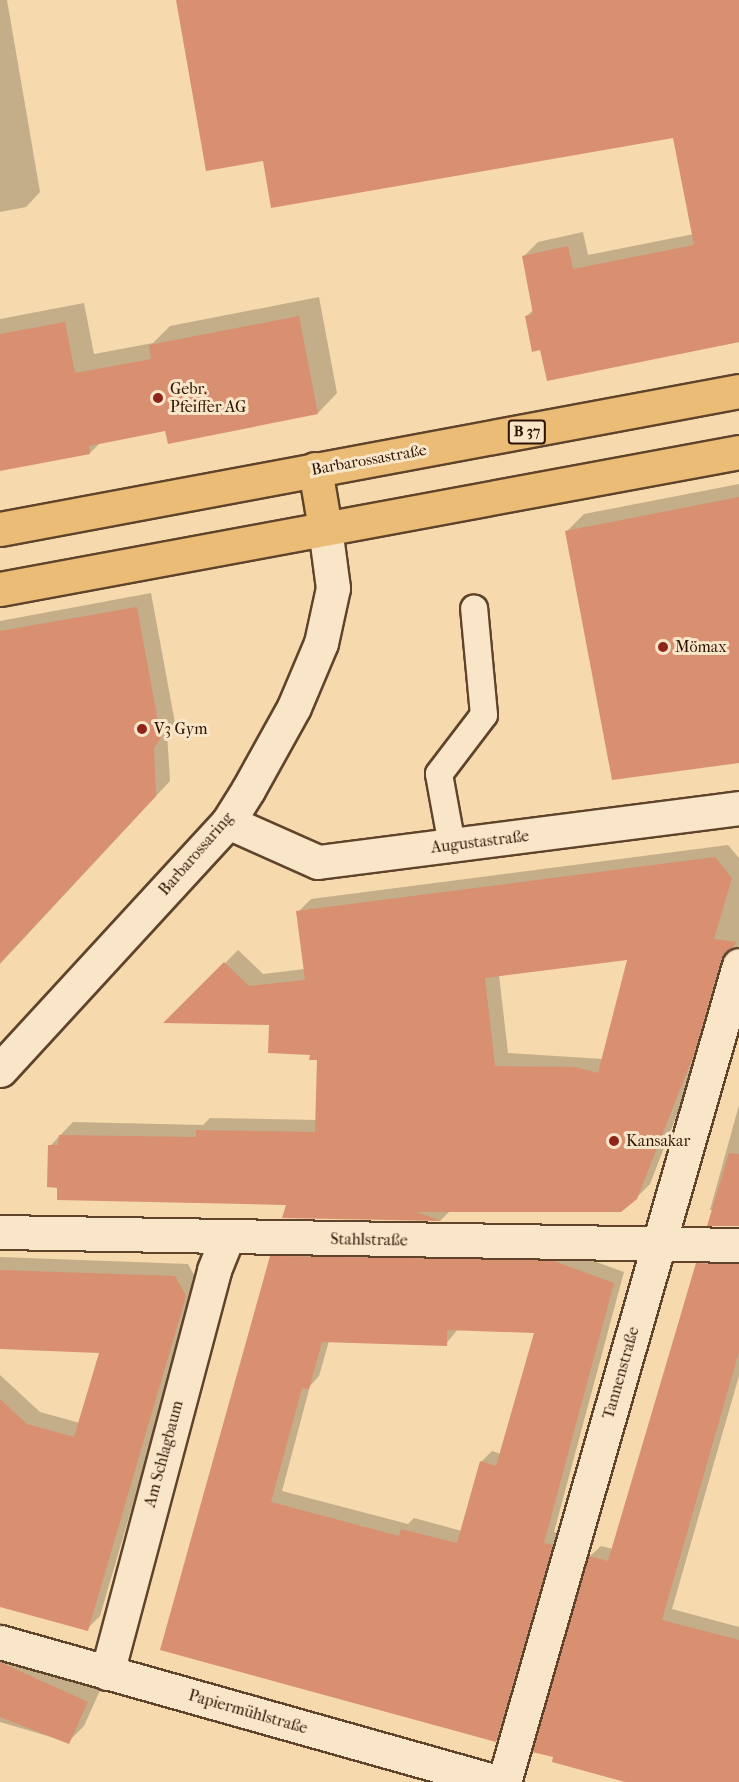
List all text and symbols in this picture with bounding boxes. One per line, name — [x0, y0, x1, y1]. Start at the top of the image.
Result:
place label: Gebr. Pfeiffer AG — [170, 379, 246, 417]
marker: Gebr. Pfeiffer AG — [151, 391, 165, 405]
road number: B 37 — [508, 420, 546, 444]
street label: Barbarossastraße — [310, 440, 428, 480]
place label: Mömax — [675, 637, 727, 657]
marker: Mömax — [656, 640, 670, 654]
place label: V3 Gym — [154, 719, 207, 739]
marker: V3 Gym — [135, 722, 149, 736]
street label: Barbarossaring — [155, 809, 237, 899]
street label: Augustastraße — [430, 826, 530, 858]
place label: Kansakar — [626, 1131, 690, 1151]
marker: Kansakar — [607, 1134, 621, 1148]
street label: Stahlstraße — [330, 1230, 408, 1250]
street label: Tannenstraße — [599, 1325, 643, 1421]
street label: Am Schlagbaum — [141, 1398, 187, 1510]
street label: Papiermühlstraße — [186, 1686, 310, 1738]

